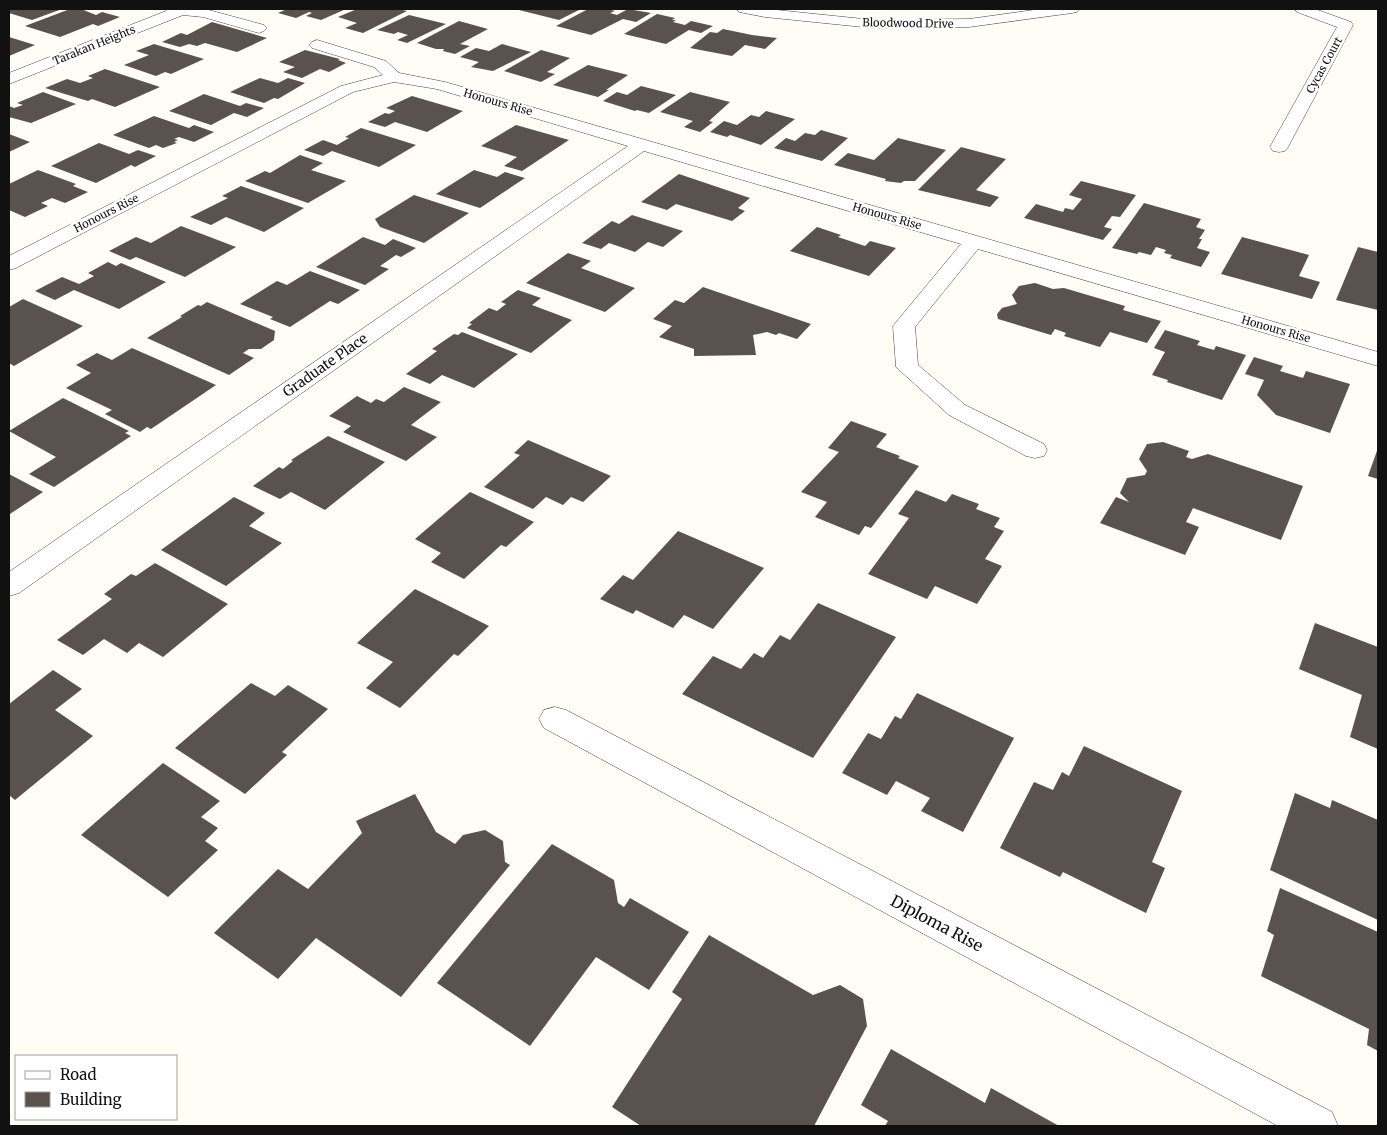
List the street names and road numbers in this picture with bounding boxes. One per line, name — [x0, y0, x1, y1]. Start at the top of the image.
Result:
street label: Bloodwood Drive — [862, 15, 954, 31]
street label: Tarakan Heights — [51, 22, 137, 68]
street label: Cycas Court — [1303, 34, 1346, 96]
street label: Honours Rise — [462, 86, 534, 119]
street label: Honours Rise — [71, 191, 141, 235]
street label: Honours Rise — [851, 200, 923, 233]
street label: Honours Rise — [1240, 313, 1312, 346]
street label: Graduate Place — [279, 329, 371, 401]
street label: Diploma Rise — [887, 890, 987, 956]

